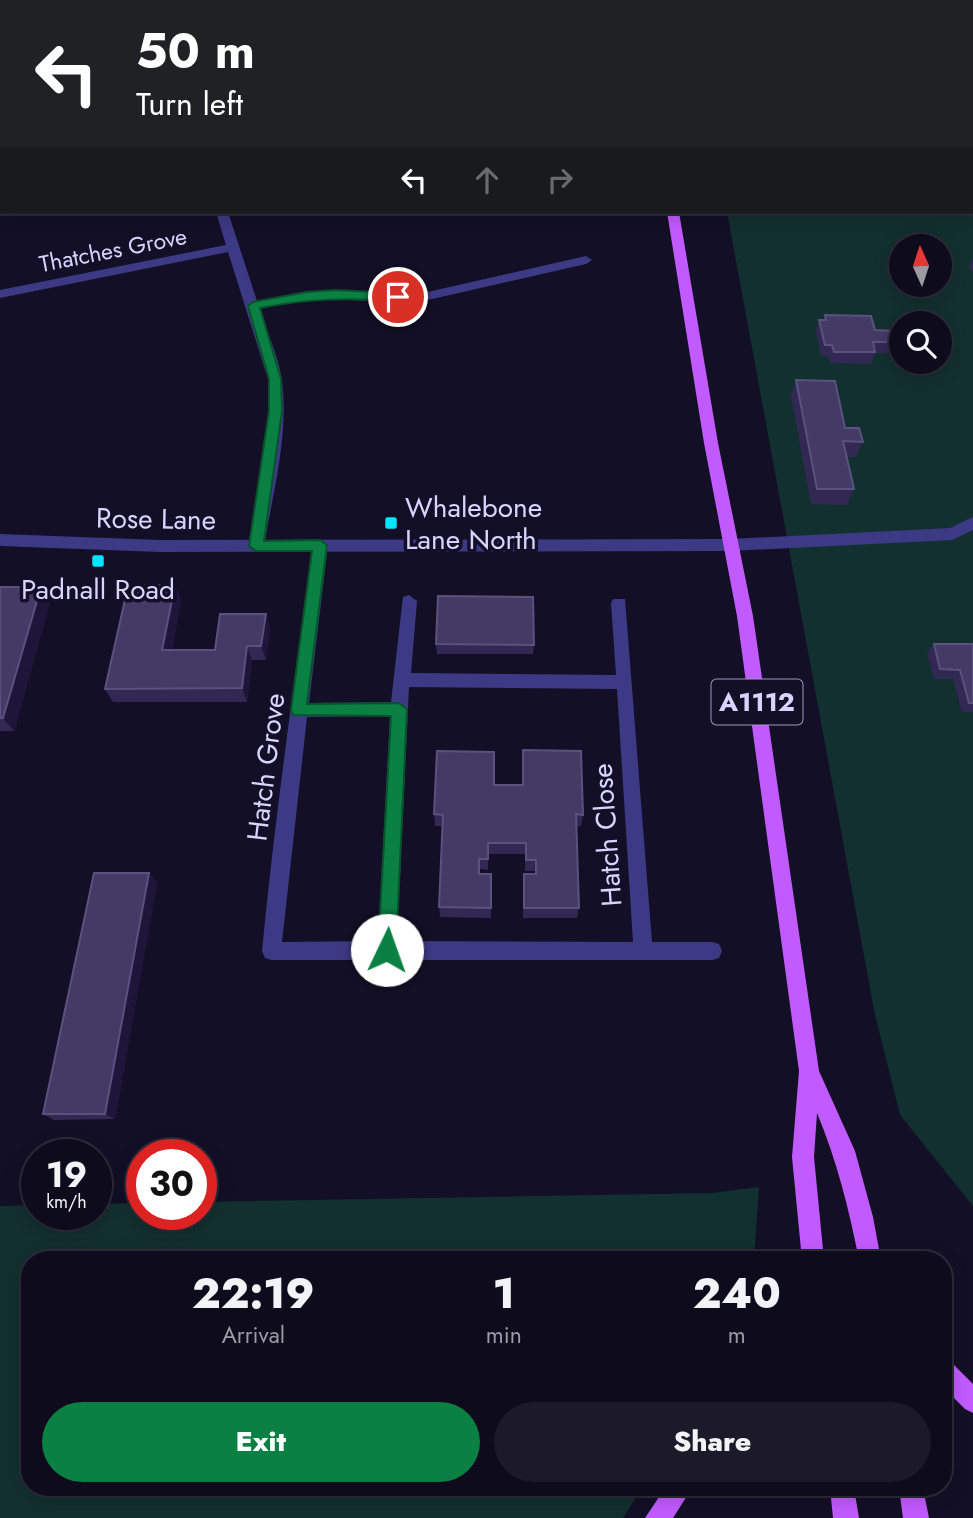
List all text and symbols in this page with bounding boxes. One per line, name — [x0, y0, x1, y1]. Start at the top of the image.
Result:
text: 50 m — [136, 16, 255, 86]
icon: left — [21, 28, 112, 119]
text: Turn left — [136, 81, 243, 127]
icon: left — [395, 161, 433, 199]
icon: ahead — [468, 161, 506, 199]
icon: right — [541, 161, 579, 199]
street label: Thatches Grove — [36, 219, 190, 281]
north arrow — [889, 234, 952, 298]
map controls — [889, 234, 952, 374]
pin — [368, 267, 428, 327]
icon: arrive — [379, 278, 417, 316]
button: search — [889, 311, 952, 374]
place label: Whalebone Lane North — [405, 487, 542, 560]
street label: Rose Lane — [96, 497, 216, 541]
marker: Whalebone Lane North — [383, 515, 399, 531]
marker: Padnall Road — [90, 553, 106, 569]
place label: Padnall Road — [21, 569, 175, 610]
road number: A1112 — [712, 680, 802, 724]
street label: Hatch Grove — [237, 691, 295, 843]
street label: Hatch Close — [582, 762, 632, 908]
position arrow — [350, 913, 424, 987]
speed limit sign: 30 — [126, 1139, 217, 1230]
text: 19 — [46, 1150, 87, 1200]
text: km/h — [46, 1189, 87, 1215]
text: 22:19 — [192, 1263, 315, 1324]
text: 1 — [493, 1263, 515, 1324]
text: 240 — [693, 1263, 781, 1324]
text: Arrival — [222, 1318, 285, 1352]
text: min — [486, 1318, 522, 1352]
text: m — [728, 1318, 746, 1352]
button: Exit — [42, 1402, 480, 1482]
button: Share — [494, 1402, 931, 1482]

